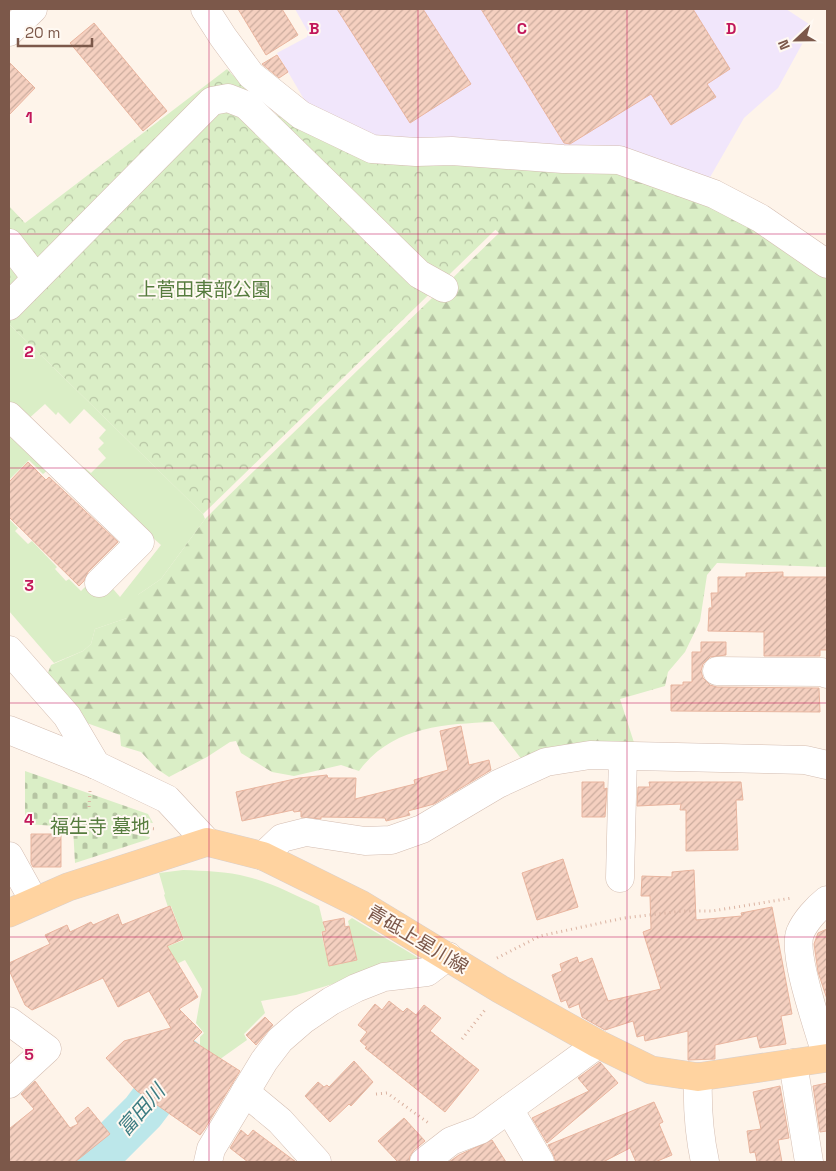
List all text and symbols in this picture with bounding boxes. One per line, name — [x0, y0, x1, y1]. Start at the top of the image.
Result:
scale bar — [18, 15, 91, 47]
north arrow — [771, 15, 821, 65]
text: B — [309, 18, 319, 39]
text: C — [517, 18, 527, 39]
text: D — [726, 18, 736, 39]
text: 20 m — [25, 23, 60, 42]
text: N — [774, 37, 794, 53]
text: 1 — [25, 107, 33, 128]
park label: 上菅田東部公園 — [137, 277, 271, 302]
text: 2 — [24, 341, 34, 362]
text: 3 — [24, 575, 34, 596]
text: 4 — [24, 809, 34, 830]
park label: 福生寺 墓地 — [50, 814, 150, 839]
street label: 青砥上星川線 — [362, 899, 473, 980]
text: 5 — [24, 1044, 34, 1065]
water label: 富田川 — [112, 1077, 172, 1141]

